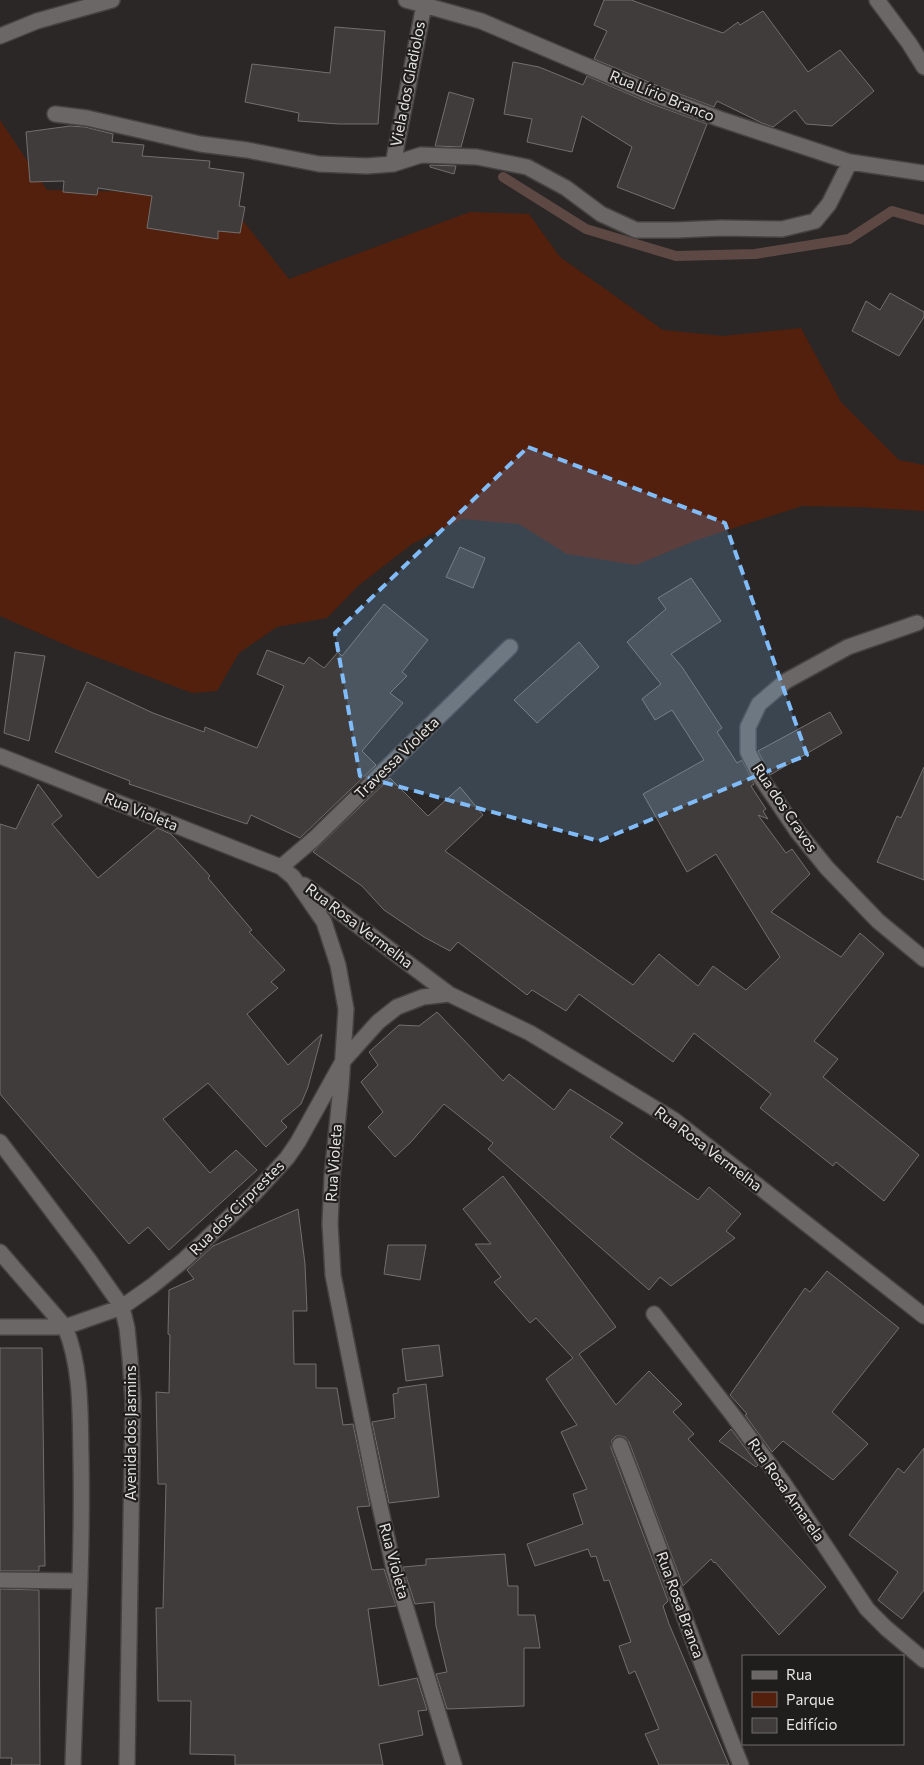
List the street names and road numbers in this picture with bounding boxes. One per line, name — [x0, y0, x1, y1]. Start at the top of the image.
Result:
street label: Viela dos Gladiolos — [386, 19, 428, 148]
street label: Rua Lírio Branco — [607, 66, 717, 124]
street label: Travessa Violeta — [350, 712, 442, 802]
street label: Rua dos Cravos — [750, 760, 822, 855]
street label: Rua Violeta — [102, 788, 181, 834]
street label: Rua Rosa Vermelha — [303, 879, 417, 971]
street label: Rua Rosa Vermelha — [652, 1102, 766, 1194]
street label: Rua Violeta — [321, 1123, 345, 1202]
street label: Rua dos Cirprestes — [185, 1156, 287, 1258]
street label: Avenida dos Jasmins — [121, 1365, 139, 1501]
street label: Rua Rosa Amarela — [745, 1434, 829, 1544]
street label: Rua Violeta — [376, 1521, 414, 1601]
street label: Rua Rosa Branca — [653, 1549, 709, 1660]

